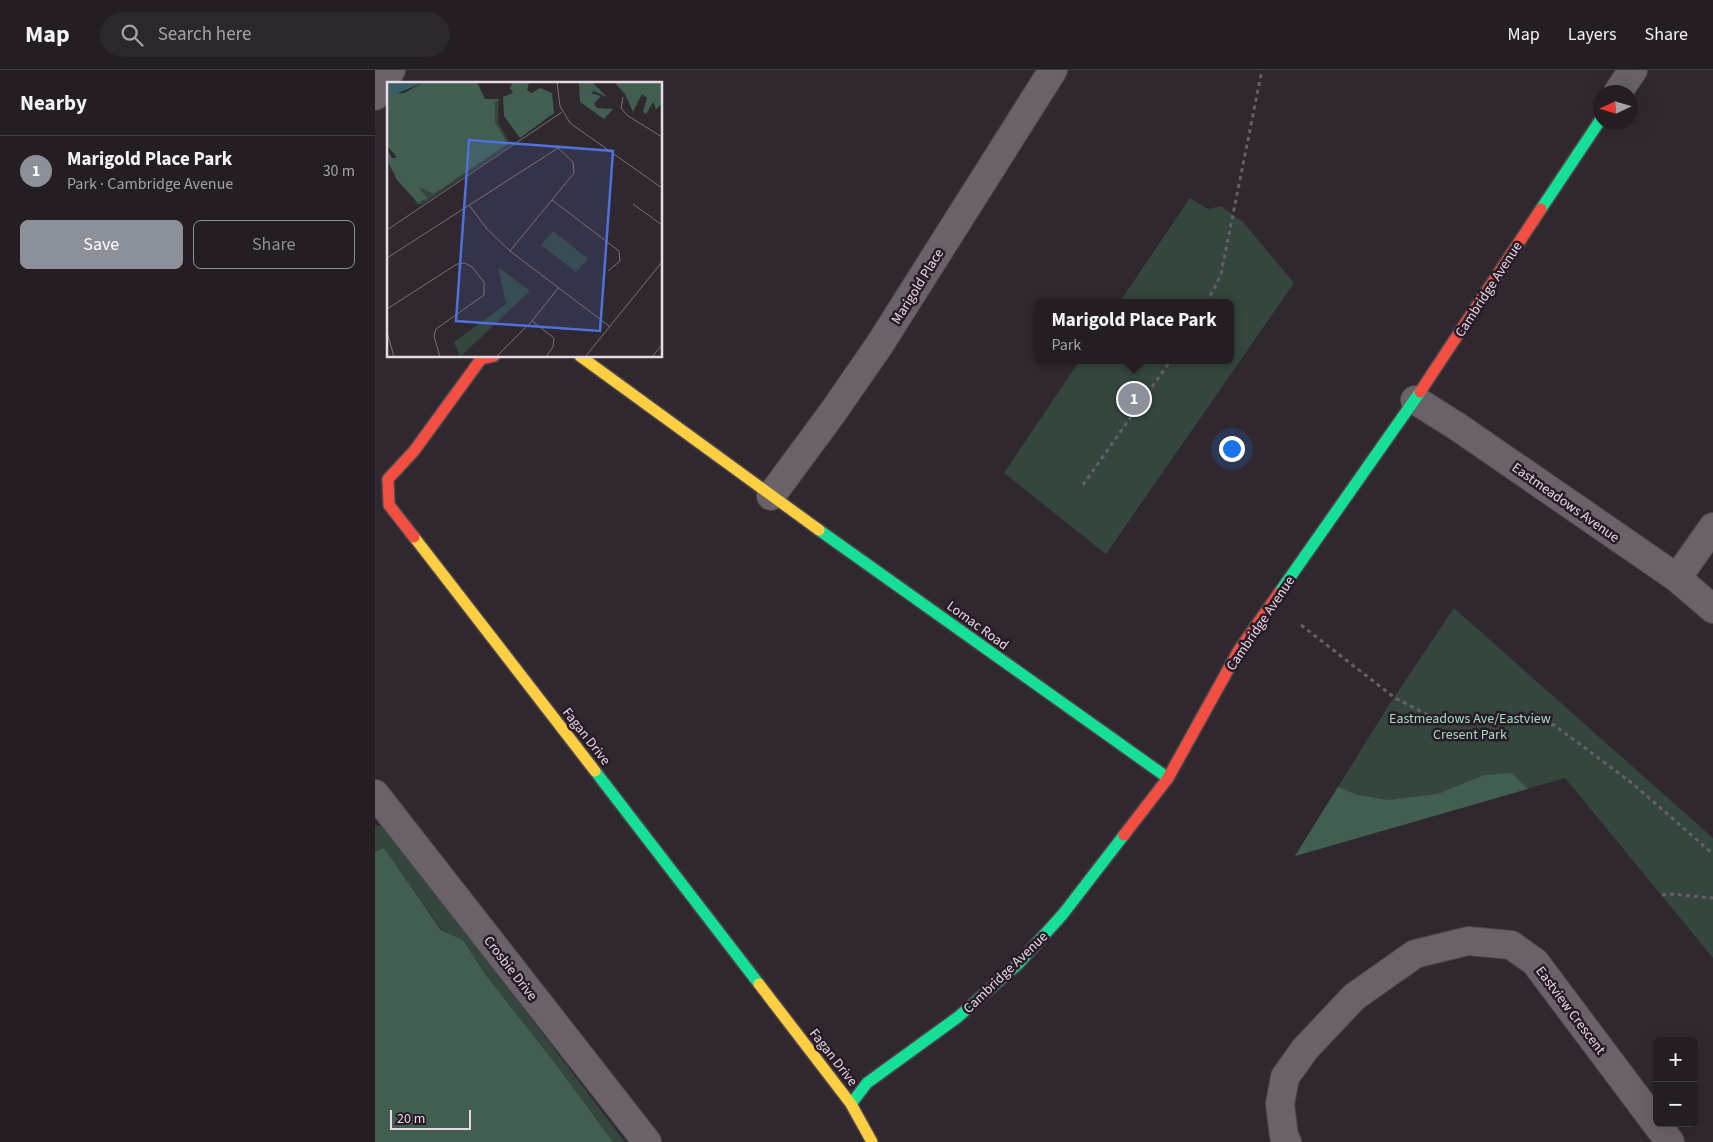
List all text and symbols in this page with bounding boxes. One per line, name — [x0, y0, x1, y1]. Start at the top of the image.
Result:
search box — [100, 12, 450, 57]
text: Map — [25, 17, 70, 52]
icon: search — [118, 21, 146, 49]
text: Search here — [158, 21, 251, 48]
text: Map — [1508, 22, 1540, 47]
text: Layers — [1568, 22, 1617, 47]
text: Share — [1645, 22, 1688, 47]
inset map — [387, 82, 663, 358]
north arrow — [1593, 85, 1638, 130]
text: Nearby — [20, 88, 87, 118]
text: Marigold Place Park — [67, 146, 232, 173]
text: 1 — [32, 160, 40, 182]
text: 30 m — [323, 160, 355, 182]
text: Park · Cambridge Avenue — [67, 173, 233, 195]
button: Save — [20, 220, 183, 269]
button: Share — [193, 220, 355, 269]
street label: Cambridge Avenue — [1450, 238, 1527, 341]
street label: Marigold Place — [887, 245, 949, 328]
popup — [1034, 299, 1234, 364]
text: Marigold Place Park — [1051, 307, 1217, 334]
text: Park — [1051, 334, 1081, 356]
pin: 1 — [1118, 380, 1150, 418]
your location — [1219, 436, 1245, 462]
street label: Eastmeadows Avenue — [1508, 458, 1623, 548]
street label: Cambridge Avenue — [1222, 572, 1300, 675]
street label: Lomac Road — [942, 597, 1012, 655]
street label: Fagan Drive — [557, 704, 615, 770]
park label: Eastmeadows Ave/Eastview Cresent Park — [1389, 709, 1551, 745]
street label: Cambridge Avenue — [959, 927, 1052, 1018]
street label: Crosbie Drive — [478, 932, 542, 1005]
street label: Eastview Crescent — [1530, 962, 1610, 1059]
street label: Fagan Drive — [804, 1025, 862, 1091]
map controls — [1653, 1037, 1698, 1127]
button: + — [1653, 1037, 1698, 1082]
button: − — [1653, 1082, 1698, 1127]
scale bar — [390, 1107, 471, 1130]
text: 20 m — [397, 1109, 425, 1129]

